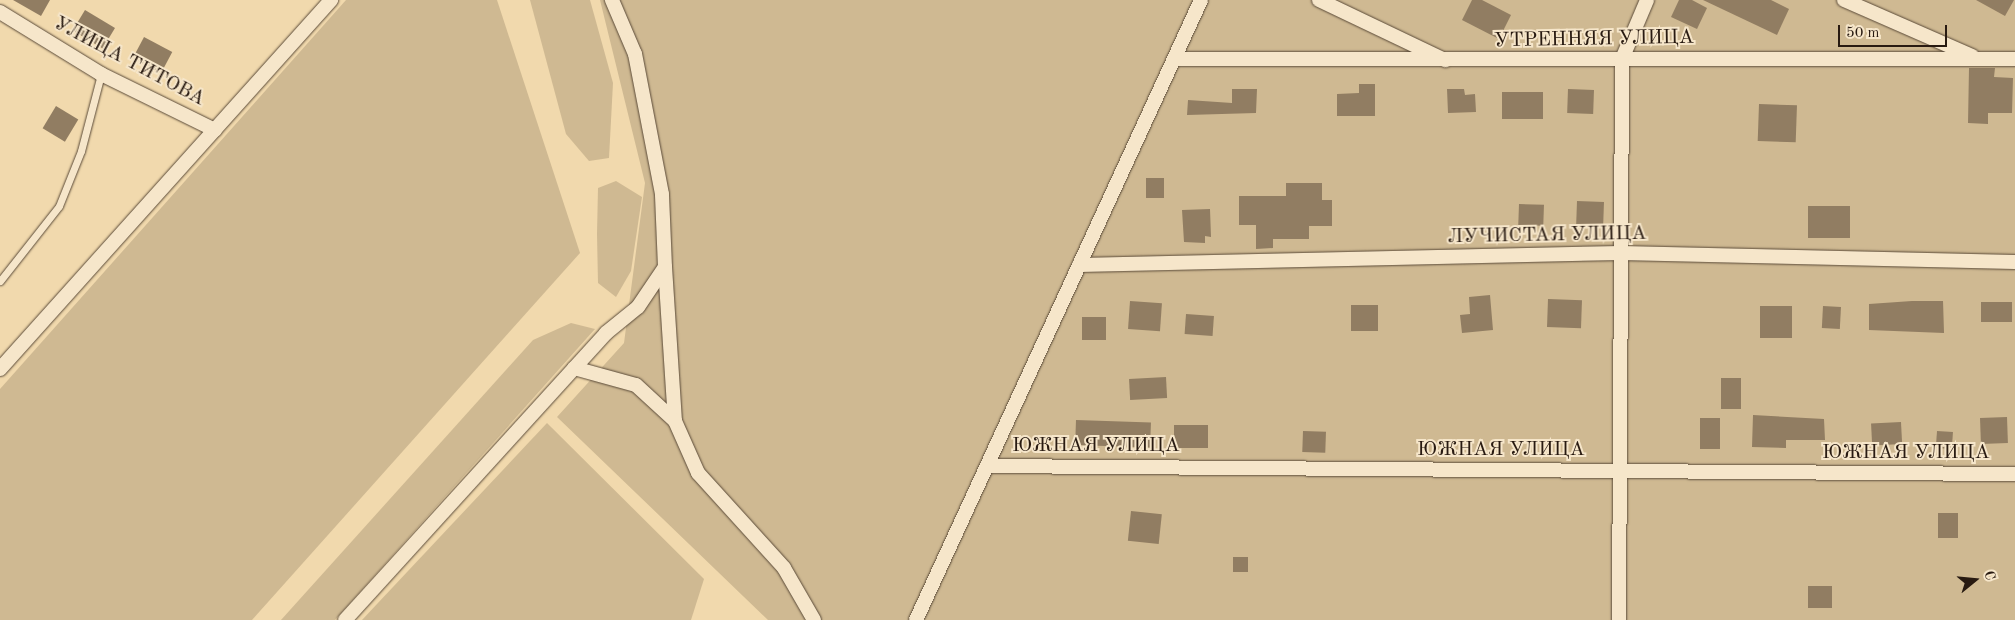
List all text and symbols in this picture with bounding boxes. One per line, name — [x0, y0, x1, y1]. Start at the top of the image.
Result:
street label: УЛИЦА ТИТОВА — [49, 12, 209, 112]
scale bar — [1840, 15, 1949, 47]
street label: УТРЕННЯЯ УЛИЦА — [1494, 26, 1694, 54]
text: 50 m — [1846, 26, 1880, 41]
street label: ЛУЧИСТАЯ УЛИЦА — [1447, 222, 1647, 250]
street label: ЮЖНАЯ УЛИЦА — [1012, 434, 1180, 458]
street label: ЮЖНАЯ УЛИЦА — [1417, 438, 1585, 462]
street label: ЮЖНАЯ УЛИЦА — [1822, 441, 1990, 465]
north arrow — [1950, 555, 2000, 605]
text: С — [1981, 569, 1997, 582]

